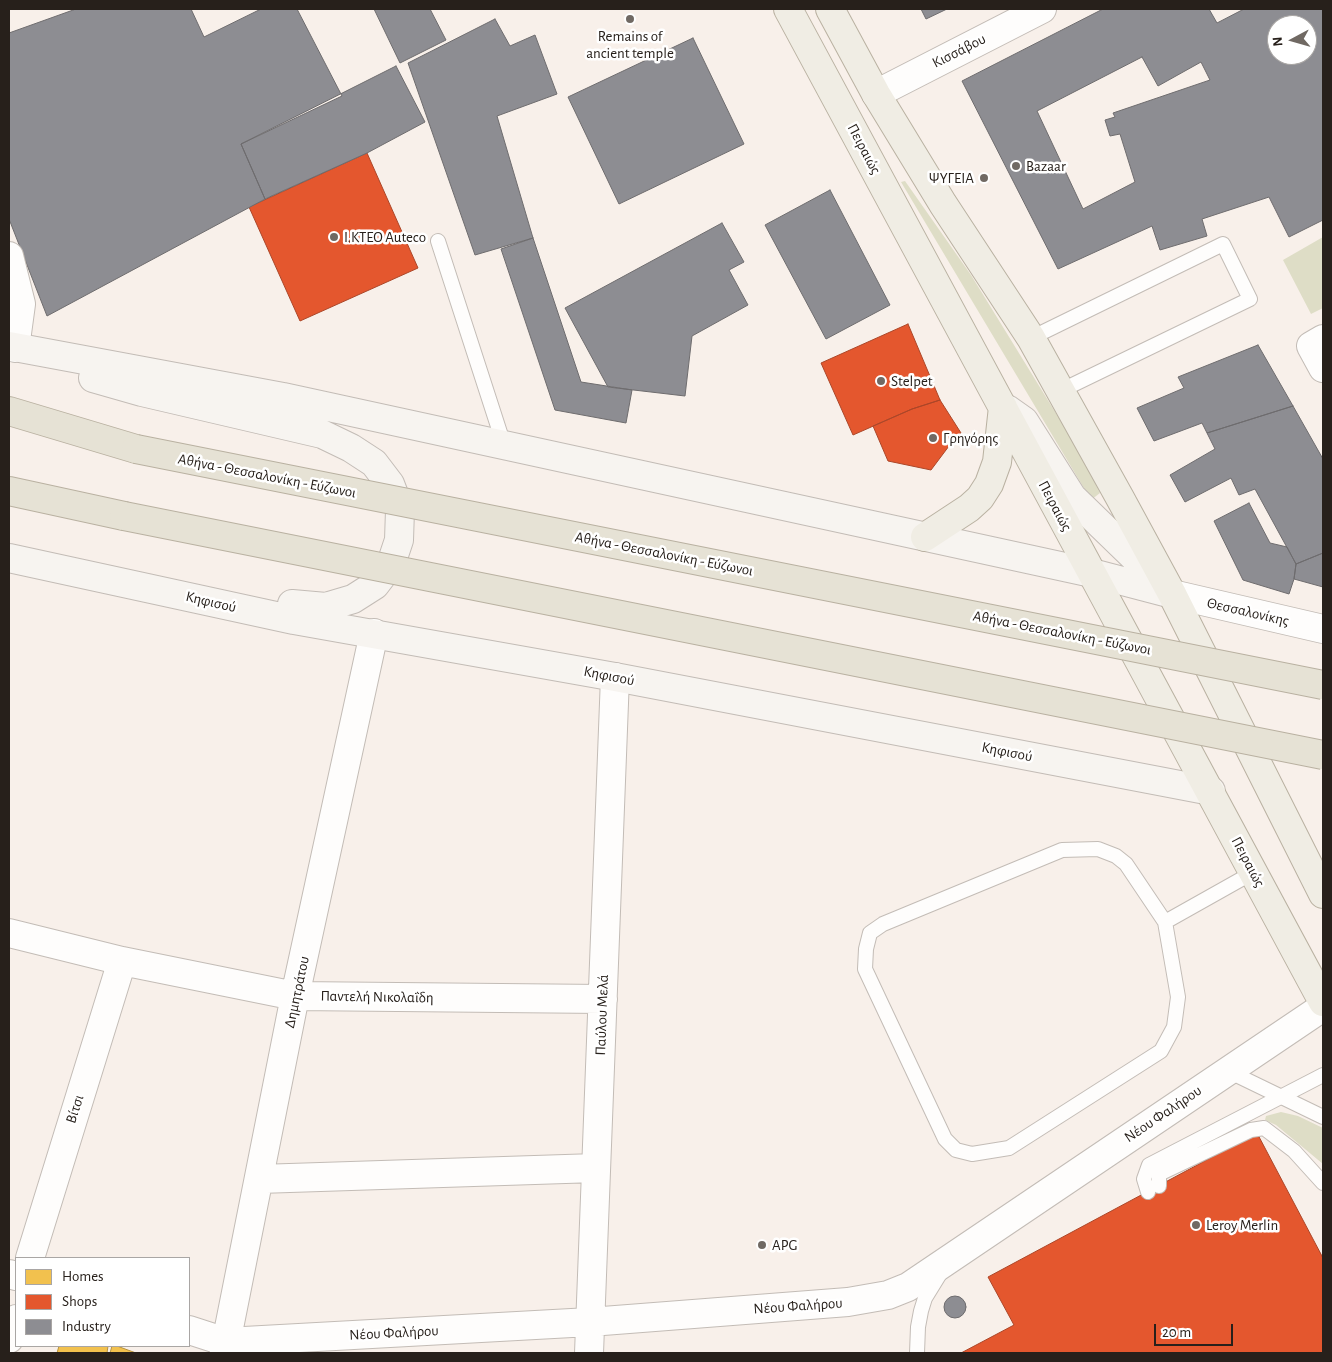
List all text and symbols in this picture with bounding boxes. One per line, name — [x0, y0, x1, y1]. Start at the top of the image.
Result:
marker: Remains of ancient temple — [624, 13, 636, 25]
north arrow — [1267, 15, 1317, 65]
place label: Remains of ancient temple — [586, 27, 674, 62]
street label: Κισσάβου — [929, 30, 989, 72]
text: N — [1271, 36, 1286, 47]
street label: Πειραιώς — [843, 121, 885, 177]
place label: Bazaar — [1026, 157, 1066, 175]
marker: Bazaar — [1010, 160, 1022, 172]
place label: ΨΥΓΕΙΑ — [929, 169, 974, 187]
marker: ΨΥΓΕΙΑ — [978, 172, 990, 184]
place label: Ι.ΚΤΕΟ Auteco — [344, 228, 426, 246]
marker: Ι.ΚΤΕΟ Auteco — [328, 231, 340, 243]
place label: Stelpet — [891, 372, 933, 390]
marker: Stelpet — [875, 375, 887, 387]
place label: Γρηγόρης — [943, 429, 998, 447]
marker: Γρηγόρης — [927, 432, 939, 444]
street label: Αθήνα - Θεσσαλονίκη - Εύζωνοι — [176, 450, 358, 502]
street label: Πειραιώς — [1034, 478, 1076, 534]
street label: Αθήνα - Θεσσαλονίκη - Εύζωνοι — [573, 528, 755, 580]
street label: Κηφισού — [184, 587, 238, 617]
street label: Θεσσαλονίκης — [1205, 594, 1291, 630]
street label: Αθήνα - Θεσσαλονίκη - Εύζωνοι — [971, 607, 1153, 659]
street label: Κηφισού — [582, 662, 636, 690]
street label: Κηφισού — [980, 738, 1034, 766]
street label: Πειραιώς — [1227, 834, 1269, 890]
street label: Δημητράτου — [281, 954, 313, 1030]
street label: Παύλου Μελά — [592, 974, 612, 1056]
street label: Παντελή Νικολαΐδη — [320, 987, 434, 1007]
street label: Νέου Φαλήρου — [1121, 1082, 1205, 1146]
street label: Βίτσι — [62, 1092, 88, 1126]
place label: Leroy Merlin — [1206, 1216, 1278, 1234]
marker: Leroy Merlin — [1190, 1219, 1202, 1231]
place label: APG — [772, 1236, 797, 1254]
marker: APG — [756, 1239, 768, 1251]
legend — [15, 1257, 190, 1347]
text: Homes — [62, 1269, 104, 1284]
text: Shops — [62, 1294, 97, 1309]
street label: Νέου Φαλήρου — [753, 1294, 843, 1318]
scale bar — [1157, 1314, 1236, 1346]
text: Industry — [62, 1319, 111, 1334]
street label: Νέου Φαλήρου — [349, 1322, 439, 1344]
text: 20 m — [1162, 1325, 1191, 1340]

